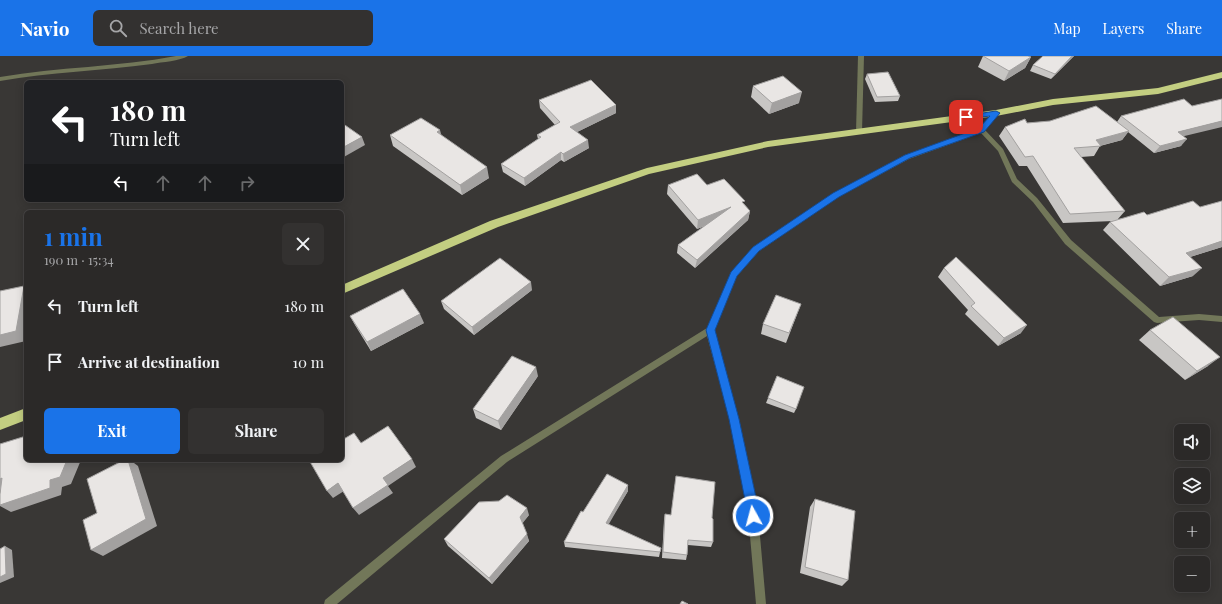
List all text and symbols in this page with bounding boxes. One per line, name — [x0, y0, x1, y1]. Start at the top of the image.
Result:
search box — [93, 10, 373, 46]
text: Navio — [20, 15, 69, 41]
icon: search — [107, 17, 129, 39]
text: Search here — [139, 18, 219, 38]
text: Map — [1053, 19, 1081, 38]
text: Layers — [1103, 19, 1144, 38]
text: Share — [1166, 19, 1202, 38]
text: 180 m — [110, 91, 186, 128]
icon: left — [44, 96, 96, 148]
pin — [949, 100, 983, 134]
icon: arrive — [955, 106, 977, 128]
text: Turn left — [110, 127, 180, 151]
icon: left — [110, 172, 132, 194]
icon: ahead — [152, 172, 174, 194]
icon: ahead — [194, 172, 216, 194]
icon: right — [236, 172, 258, 194]
text: 1 min — [44, 220, 103, 252]
button: close — [282, 223, 324, 265]
text: 190 m · 15:34 — [44, 251, 114, 268]
icon: left — [44, 295, 66, 317]
text: Turn left — [78, 296, 139, 316]
text: 180 m — [285, 296, 324, 316]
icon: arrive — [44, 351, 66, 373]
text: Arrive at destination — [78, 352, 220, 372]
text: 10 m — [292, 352, 324, 372]
button: Exit — [44, 408, 180, 454]
button: Share — [188, 408, 324, 454]
map controls — [1174, 424, 1210, 592]
button: sound — [1174, 424, 1210, 460]
button: layers — [1174, 468, 1210, 504]
position arrow — [732, 495, 774, 537]
button: + — [1174, 512, 1210, 548]
button: − — [1174, 556, 1210, 592]

